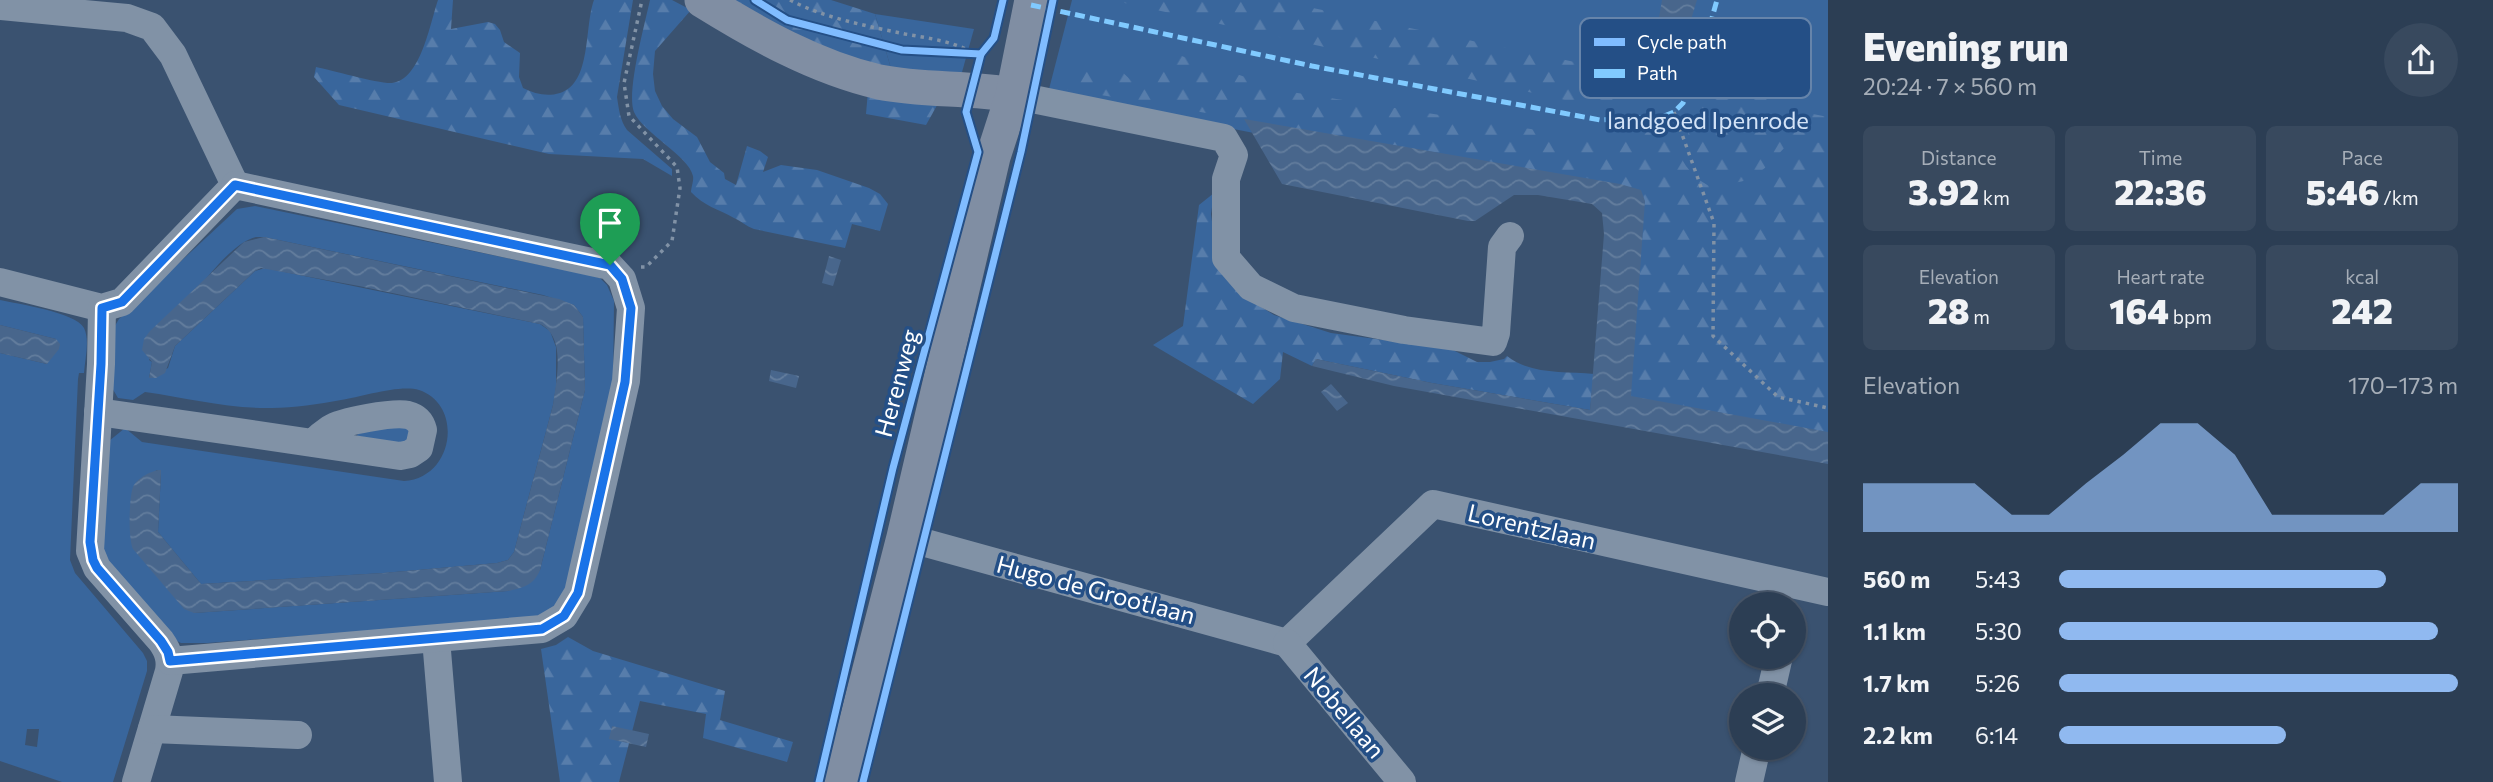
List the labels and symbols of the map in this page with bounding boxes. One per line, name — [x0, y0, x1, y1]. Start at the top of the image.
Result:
legend — [1580, 18, 1811, 98]
text: Cycle path — [1637, 30, 1727, 53]
text: Path — [1637, 61, 1678, 84]
park label: landgoed Ipenrode — [1607, 105, 1809, 134]
pin — [580, 193, 640, 265]
street label: Herenweg — [868, 326, 924, 440]
street label: Lorentzlaan — [1465, 497, 1599, 555]
street label: Hugo de Grootlaan — [994, 549, 1198, 629]
street label: Nobellaan — [1298, 660, 1392, 764]

